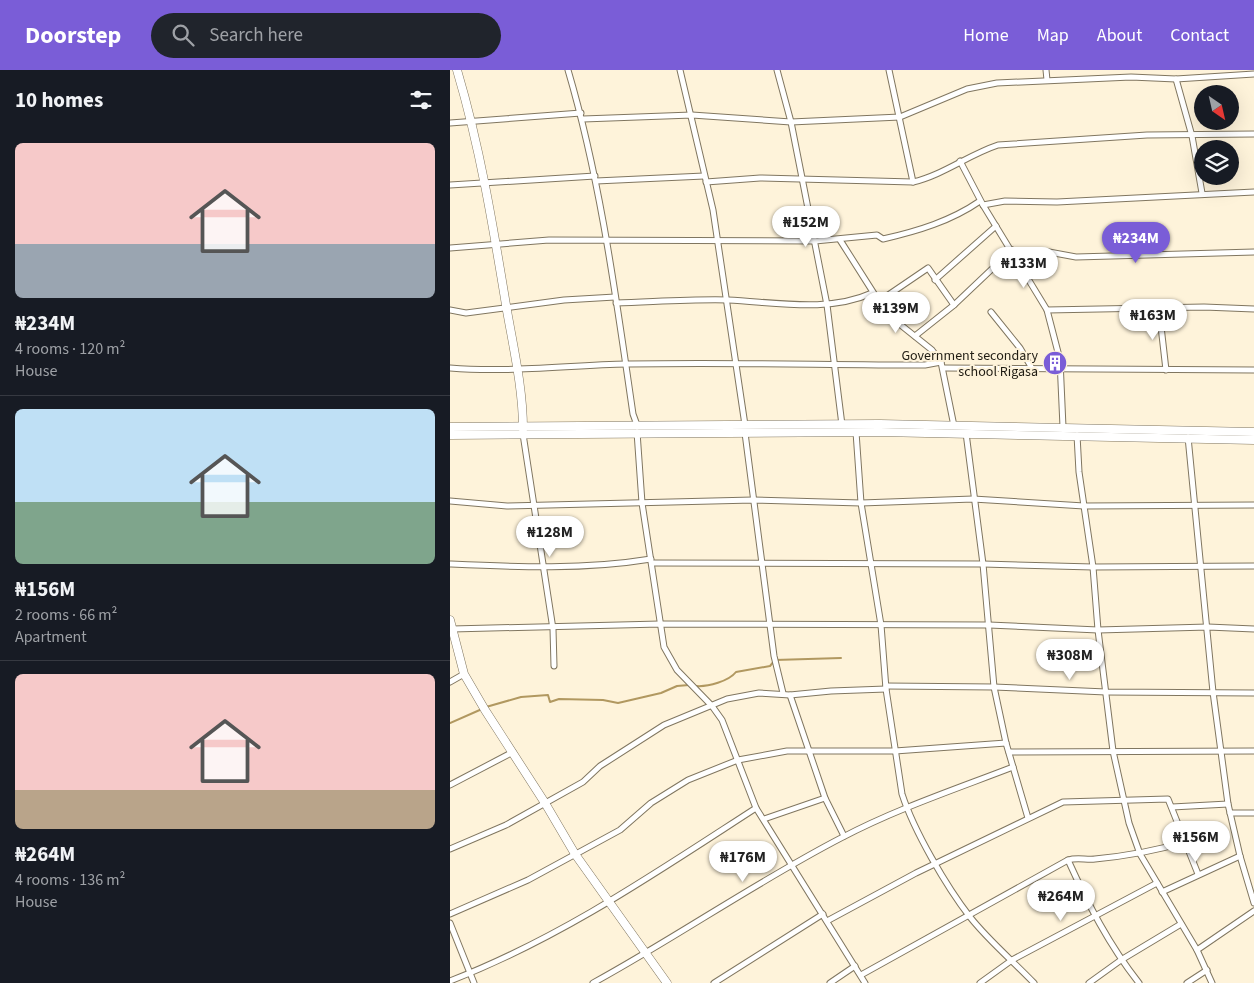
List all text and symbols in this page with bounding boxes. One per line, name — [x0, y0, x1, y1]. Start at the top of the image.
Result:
search box — [151, 13, 501, 58]
text: Doorstep — [25, 18, 121, 53]
icon: search — [169, 21, 197, 49]
text: Search here — [209, 22, 303, 49]
text: Home — [963, 23, 1009, 48]
text: Map — [1037, 23, 1069, 48]
text: About — [1097, 23, 1142, 48]
text: Contact — [1170, 23, 1229, 48]
text: 10 homes — [15, 85, 103, 115]
north arrow — [1194, 85, 1239, 130]
map controls — [1194, 85, 1239, 185]
icon: filters — [407, 86, 435, 114]
button: layers — [1194, 140, 1239, 185]
icon: home — [180, 176, 270, 266]
pin: ₦152M — [771, 206, 841, 248]
text: ₦152M — [783, 211, 829, 233]
pin: ₦234M — [1101, 222, 1171, 264]
text: ₦234M — [1113, 227, 1159, 249]
pin: ₦133M — [989, 246, 1059, 289]
text: ₦133M — [1001, 252, 1047, 274]
pin: ₦139M — [861, 292, 931, 334]
text: ₦139M — [873, 297, 919, 319]
pin: ₦163M — [1118, 298, 1188, 341]
text: ₦163M — [1130, 304, 1176, 326]
text: ₦234M — [15, 308, 75, 338]
text: 4 rooms · 120 m² — [15, 338, 125, 360]
place label: Government secondary school Rigasa — [901, 346, 1038, 382]
building icon: Government secondary school Rigasa — [1042, 350, 1068, 376]
text: House — [15, 360, 57, 382]
icon: home — [180, 441, 270, 531]
pin: ₦128M — [515, 516, 585, 558]
text: ₦128M — [527, 521, 573, 543]
text: ₦156M — [15, 574, 75, 604]
text: 2 rooms · 66 m² — [15, 604, 117, 626]
text: Apartment — [15, 626, 87, 648]
pin: ₦308M — [1035, 638, 1105, 681]
text: ₦308M — [1047, 644, 1093, 666]
icon: home — [180, 706, 270, 796]
pin: ₦156M — [1161, 820, 1231, 863]
text: ₦156M — [1173, 826, 1219, 848]
text: ₦264M — [15, 839, 75, 869]
pin: ₦176M — [708, 840, 778, 883]
text: ₦176M — [720, 846, 766, 868]
text: 4 rooms · 136 m² — [15, 869, 125, 891]
pin: ₦264M — [1026, 880, 1096, 922]
text: ₦264M — [1038, 885, 1084, 907]
text: House — [15, 891, 57, 913]

